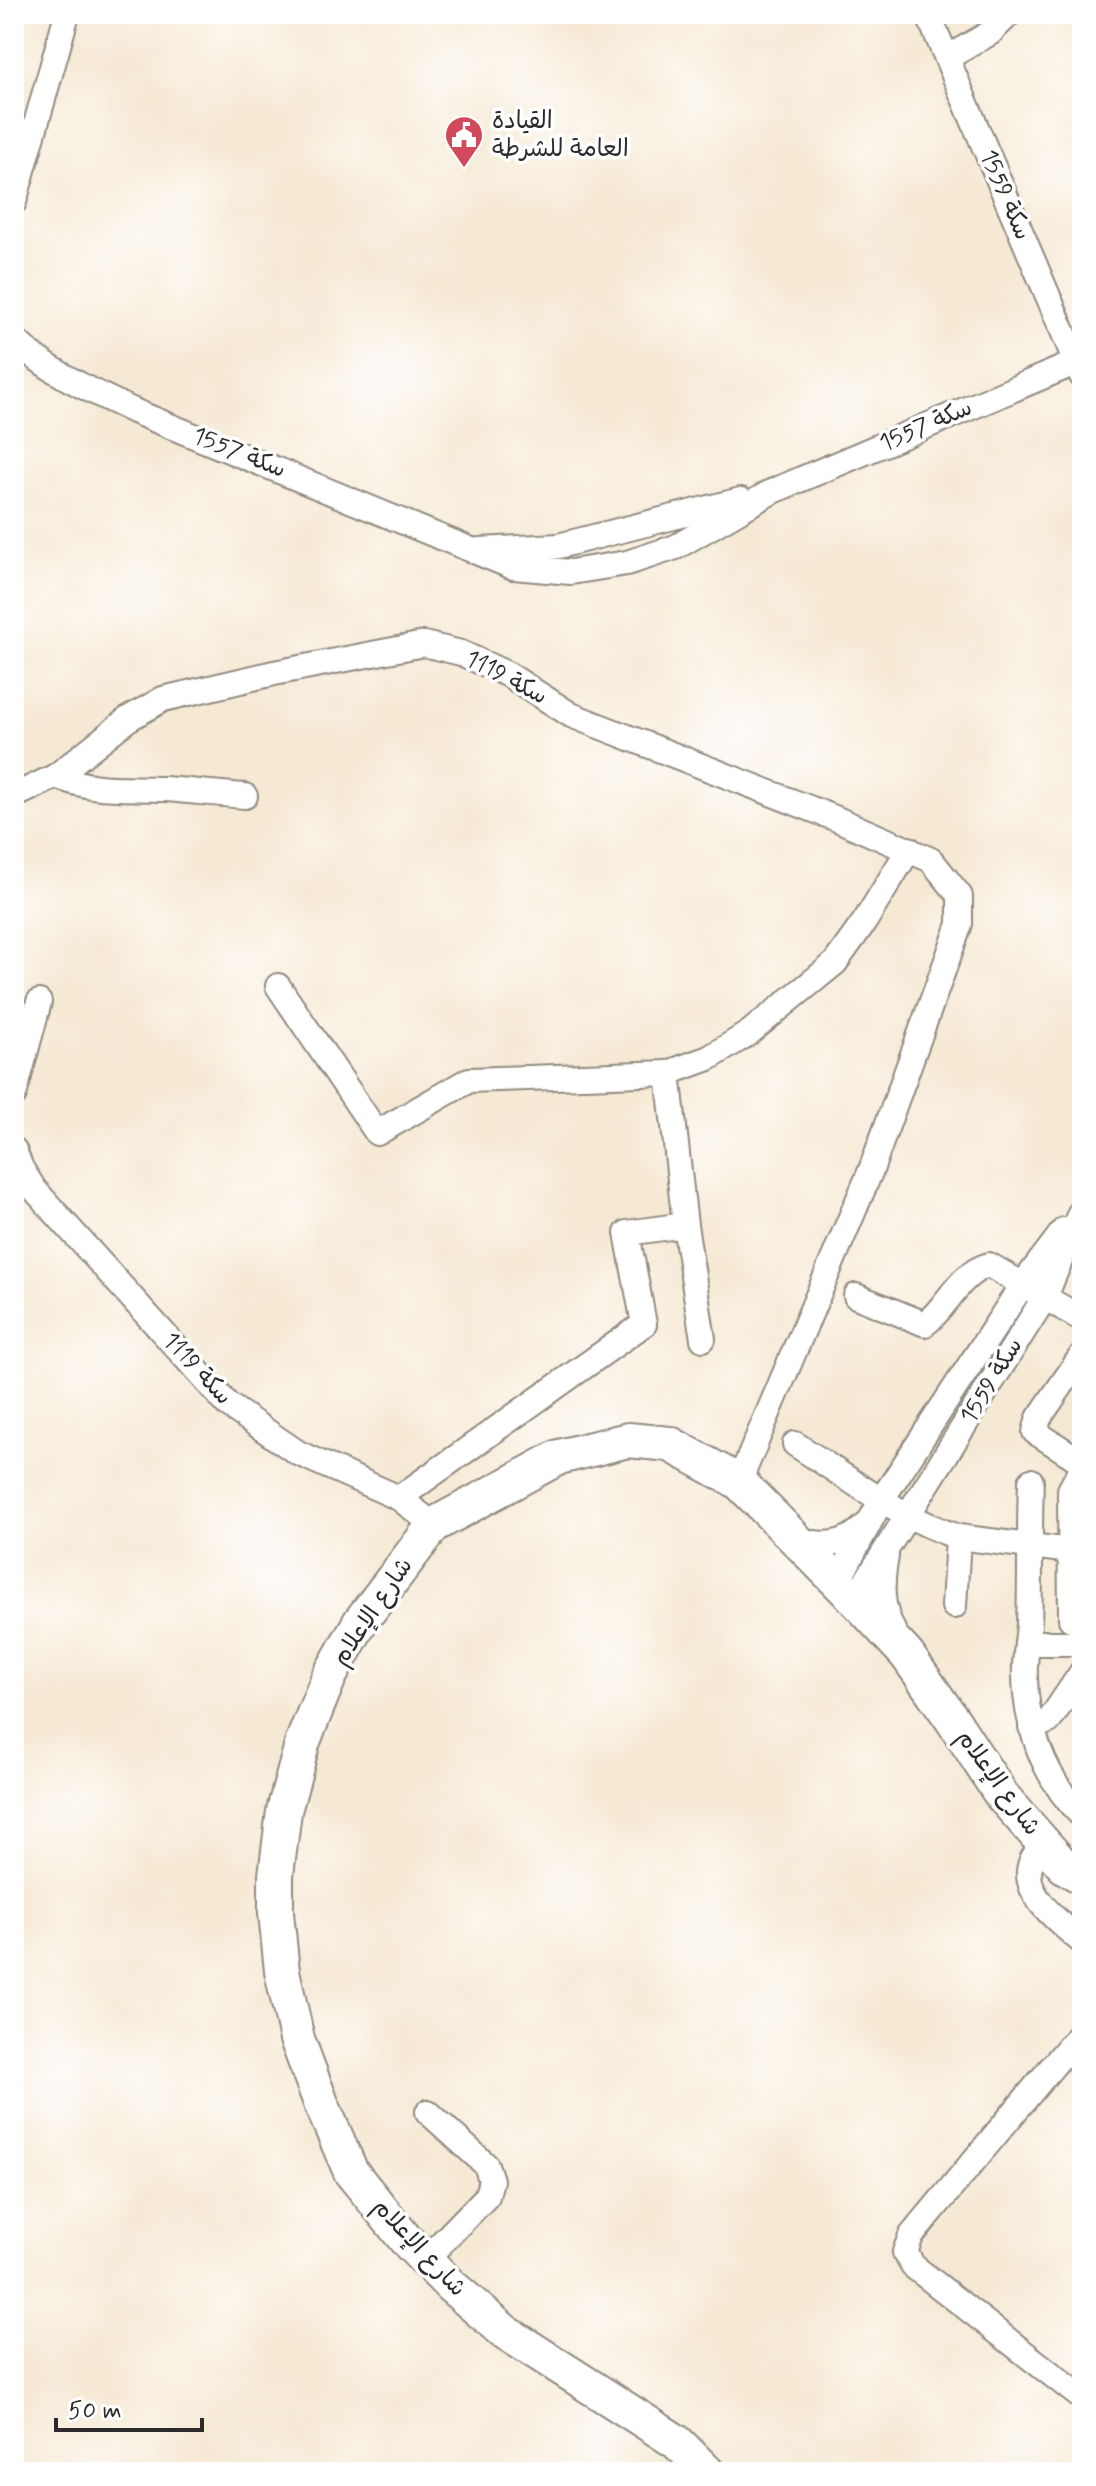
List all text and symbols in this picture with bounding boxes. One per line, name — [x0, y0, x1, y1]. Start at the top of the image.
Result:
place label: القيادة العامة للشرطة — [492, 106, 629, 165]
public building icon: القيادة العامة للشرطة — [443, 114, 485, 169]
street label: سكة 1559 — [972, 145, 1038, 245]
street label: سكة 1557 — [875, 393, 977, 459]
street label: سكة 1557 — [188, 420, 290, 486]
street label: سكة 1119 — [460, 643, 552, 713]
street label: سكة 1119 — [155, 1326, 239, 1412]
street label: سكة 1559 — [954, 1332, 1030, 1430]
street label: شارع الإعلام — [326, 1552, 421, 1673]
street label: شارع الإعلام — [948, 1724, 1047, 1843]
street label: شارع الإعلام — [365, 2192, 473, 2305]
scale bar — [56, 2382, 202, 2432]
text: 50 m — [68, 2396, 122, 2427]

